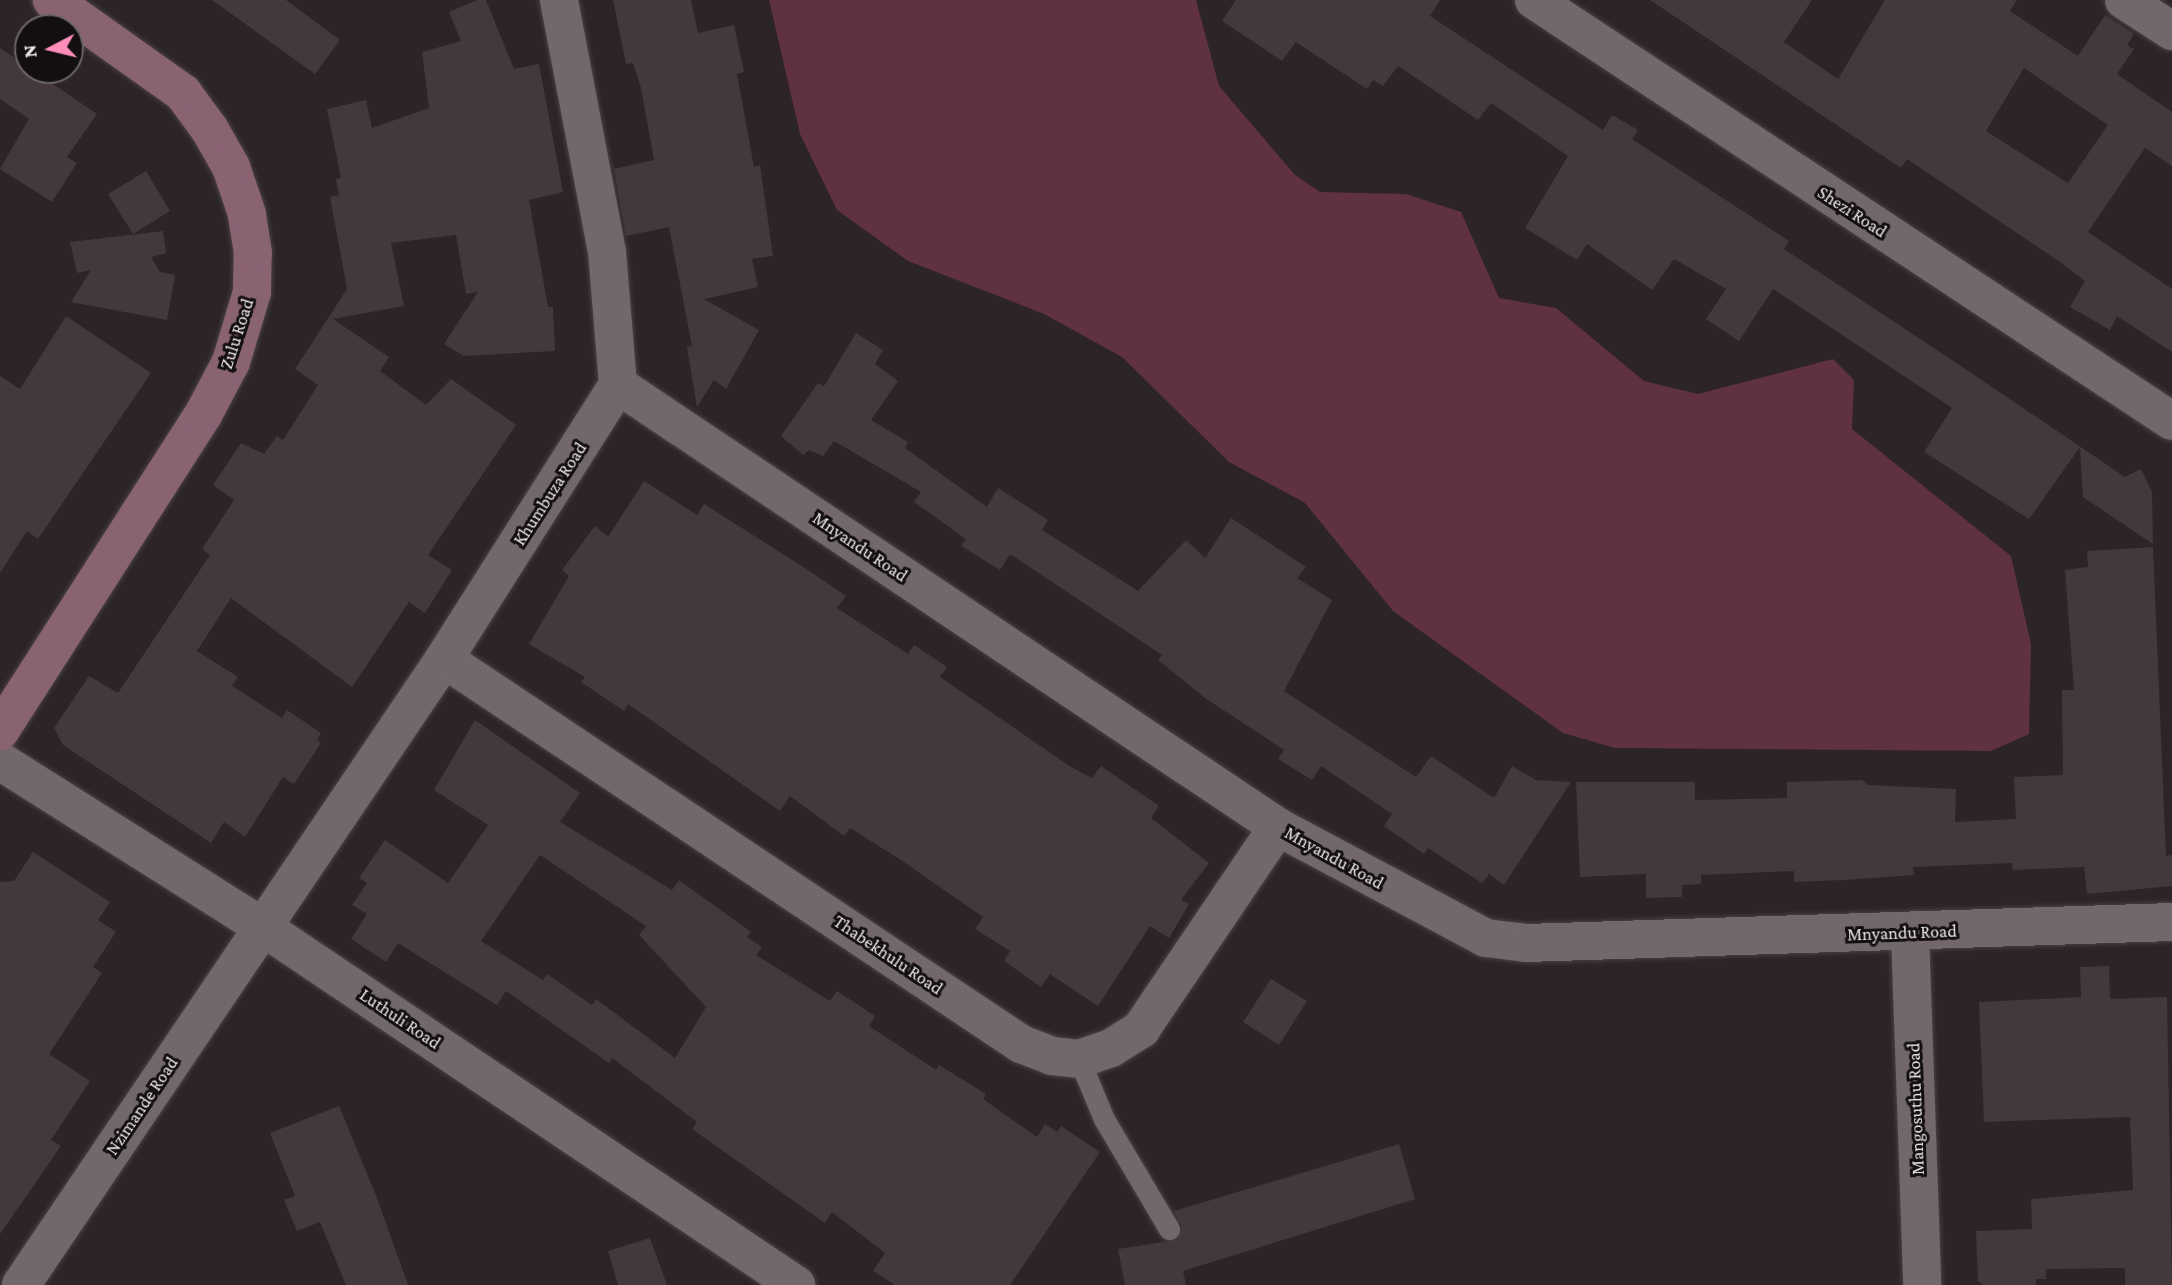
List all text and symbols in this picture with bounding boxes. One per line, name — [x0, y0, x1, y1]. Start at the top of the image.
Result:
north arrow — [14, 14, 84, 84]
text: N — [18, 44, 41, 59]
street label: Shezi Road — [1813, 182, 1891, 242]
street label: Zulu Road — [215, 296, 259, 372]
street label: Khumbuza Road — [509, 438, 591, 550]
street label: Mnyandu Road — [809, 507, 911, 587]
street label: Mnyandu Road — [1281, 822, 1387, 894]
street label: Thabekhulu Road — [829, 911, 947, 999]
street label: Mnyandu Road — [1847, 920, 1957, 946]
street label: Luthuli Road — [355, 984, 445, 1054]
street label: Mangosuthu Road — [1903, 1043, 1929, 1175]
street label: Nzimande Road — [101, 1053, 183, 1159]

